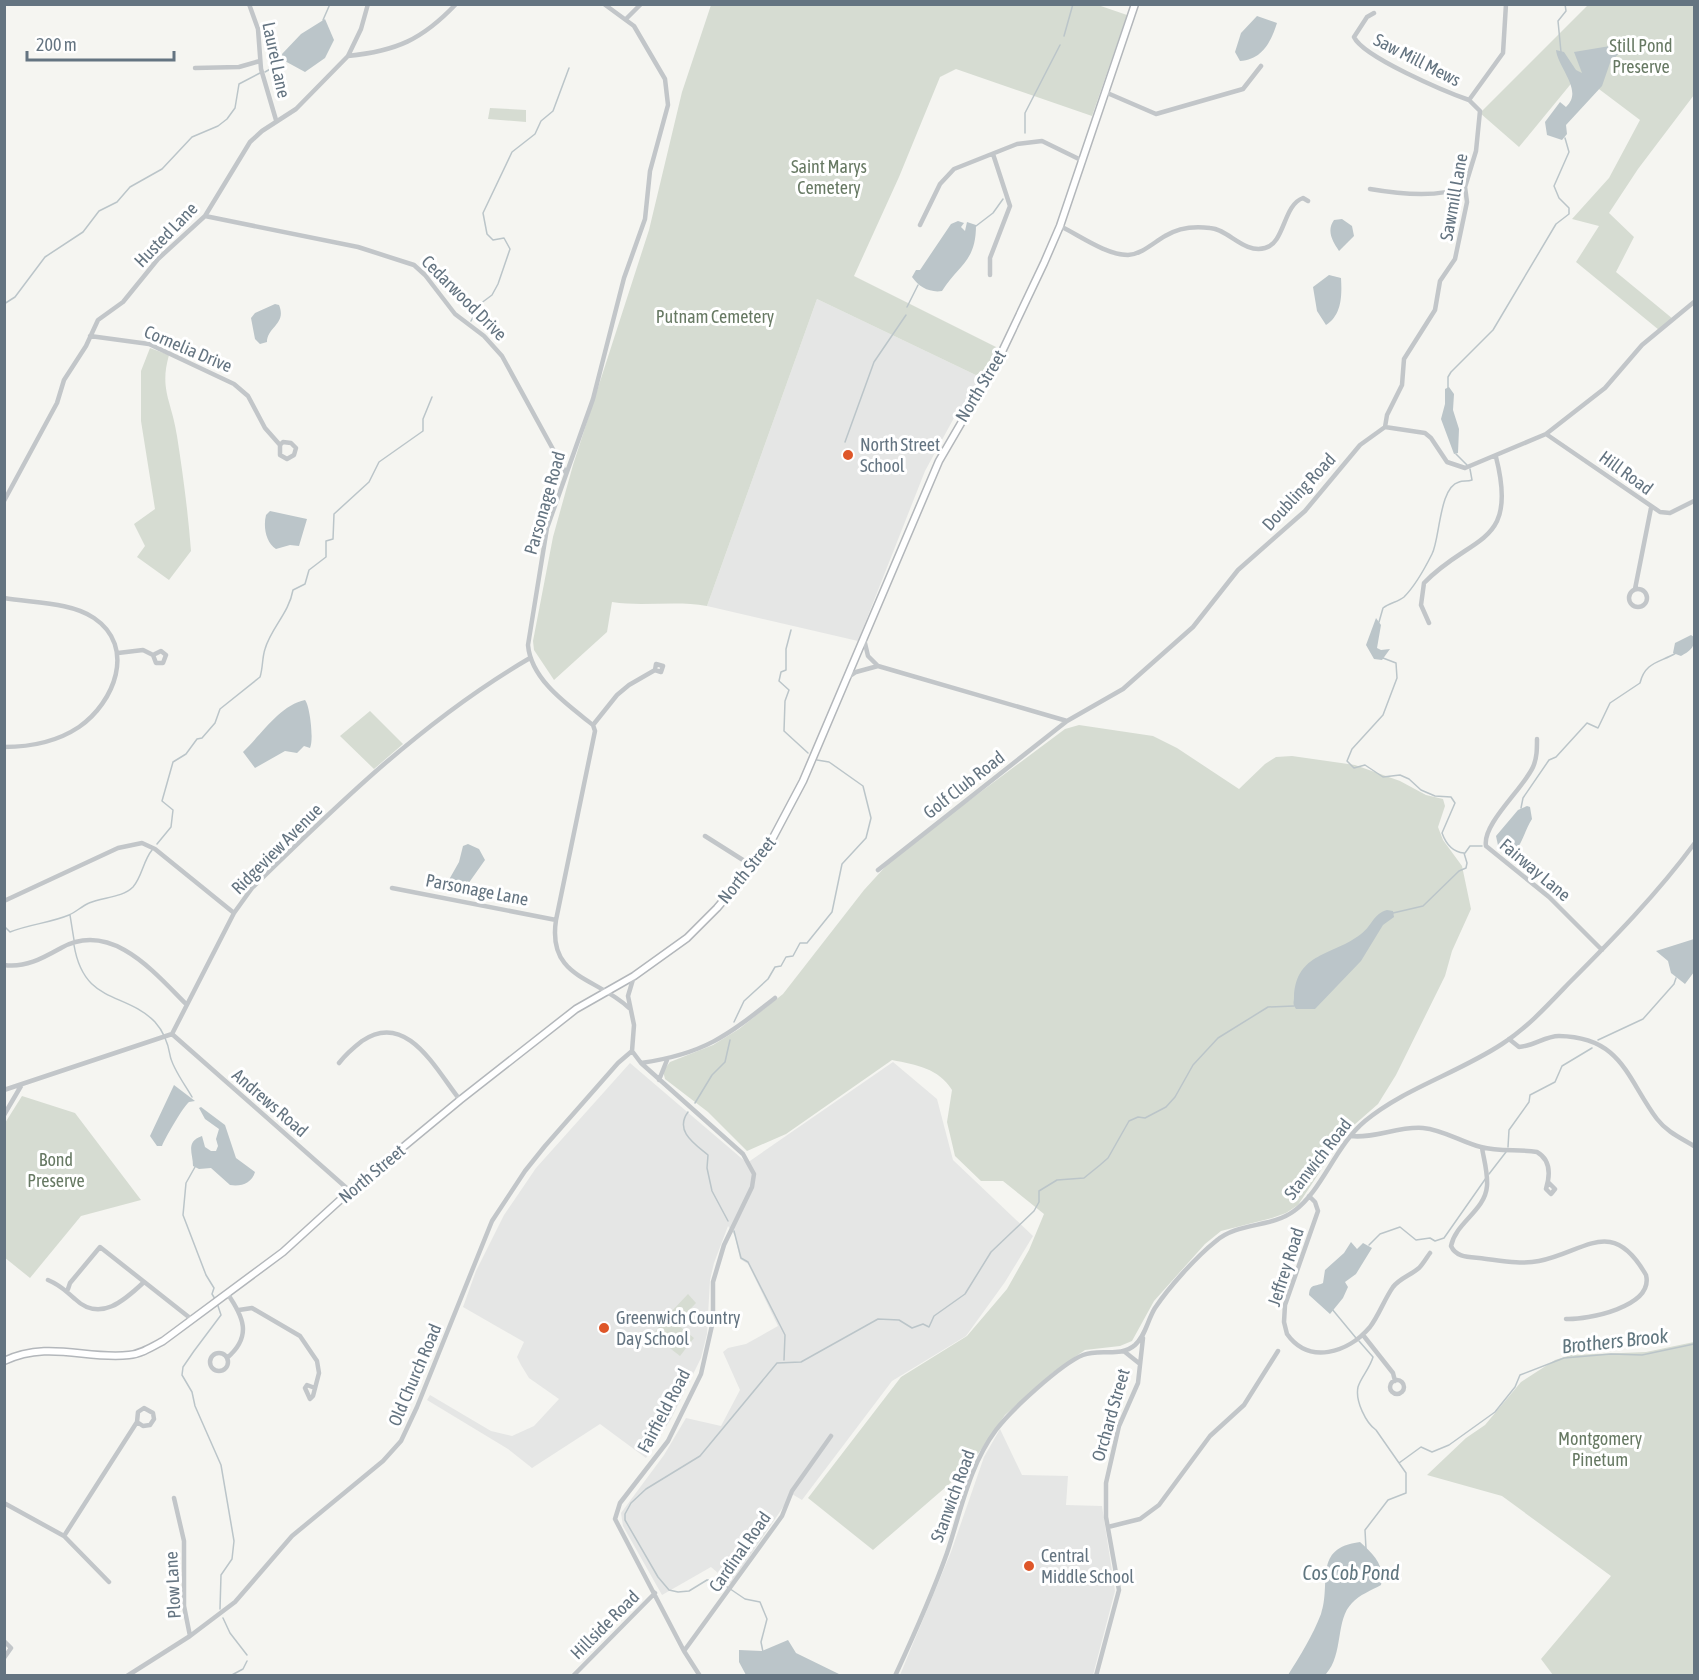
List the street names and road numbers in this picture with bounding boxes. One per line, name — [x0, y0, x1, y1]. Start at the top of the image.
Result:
street label: Laurel Lane — [258, 20, 295, 100]
street label: Saw Mill Mews — [1370, 29, 1464, 90]
street label: Sawmill Lane — [1436, 152, 1471, 242]
street label: Husted Lane — [130, 198, 202, 271]
street label: Cedarwood Drive — [417, 251, 511, 345]
street label: Cornelia Drive — [141, 321, 235, 376]
street label: North Street — [951, 346, 1010, 425]
street label: Hill Road — [1595, 446, 1657, 499]
street label: Parsonage Road — [520, 449, 569, 557]
street label: Doubling Road — [1258, 449, 1340, 535]
street label: Golf Club Road — [919, 746, 1008, 823]
street label: Ridgeview Avenue — [227, 799, 326, 898]
street label: North Street — [713, 832, 780, 907]
street label: Fairway Lane — [1496, 834, 1575, 905]
street label: Parsonage Lane — [424, 869, 530, 910]
street label: Andrews Road — [228, 1064, 312, 1141]
street label: Stanwich Road — [1279, 1114, 1356, 1203]
street label: North Street — [334, 1140, 409, 1207]
street label: Jeffrey Road — [1263, 1225, 1308, 1309]
street label: Old Church Road — [384, 1320, 446, 1429]
street label: Fairfield Road — [633, 1365, 694, 1456]
street label: Orchard Street — [1087, 1366, 1134, 1464]
street label: Stanwich Road — [926, 1447, 979, 1545]
street label: Cardinal Road — [704, 1508, 775, 1596]
street label: Plow Lane — [160, 1551, 185, 1619]
street label: Hillside Road — [566, 1586, 643, 1663]

